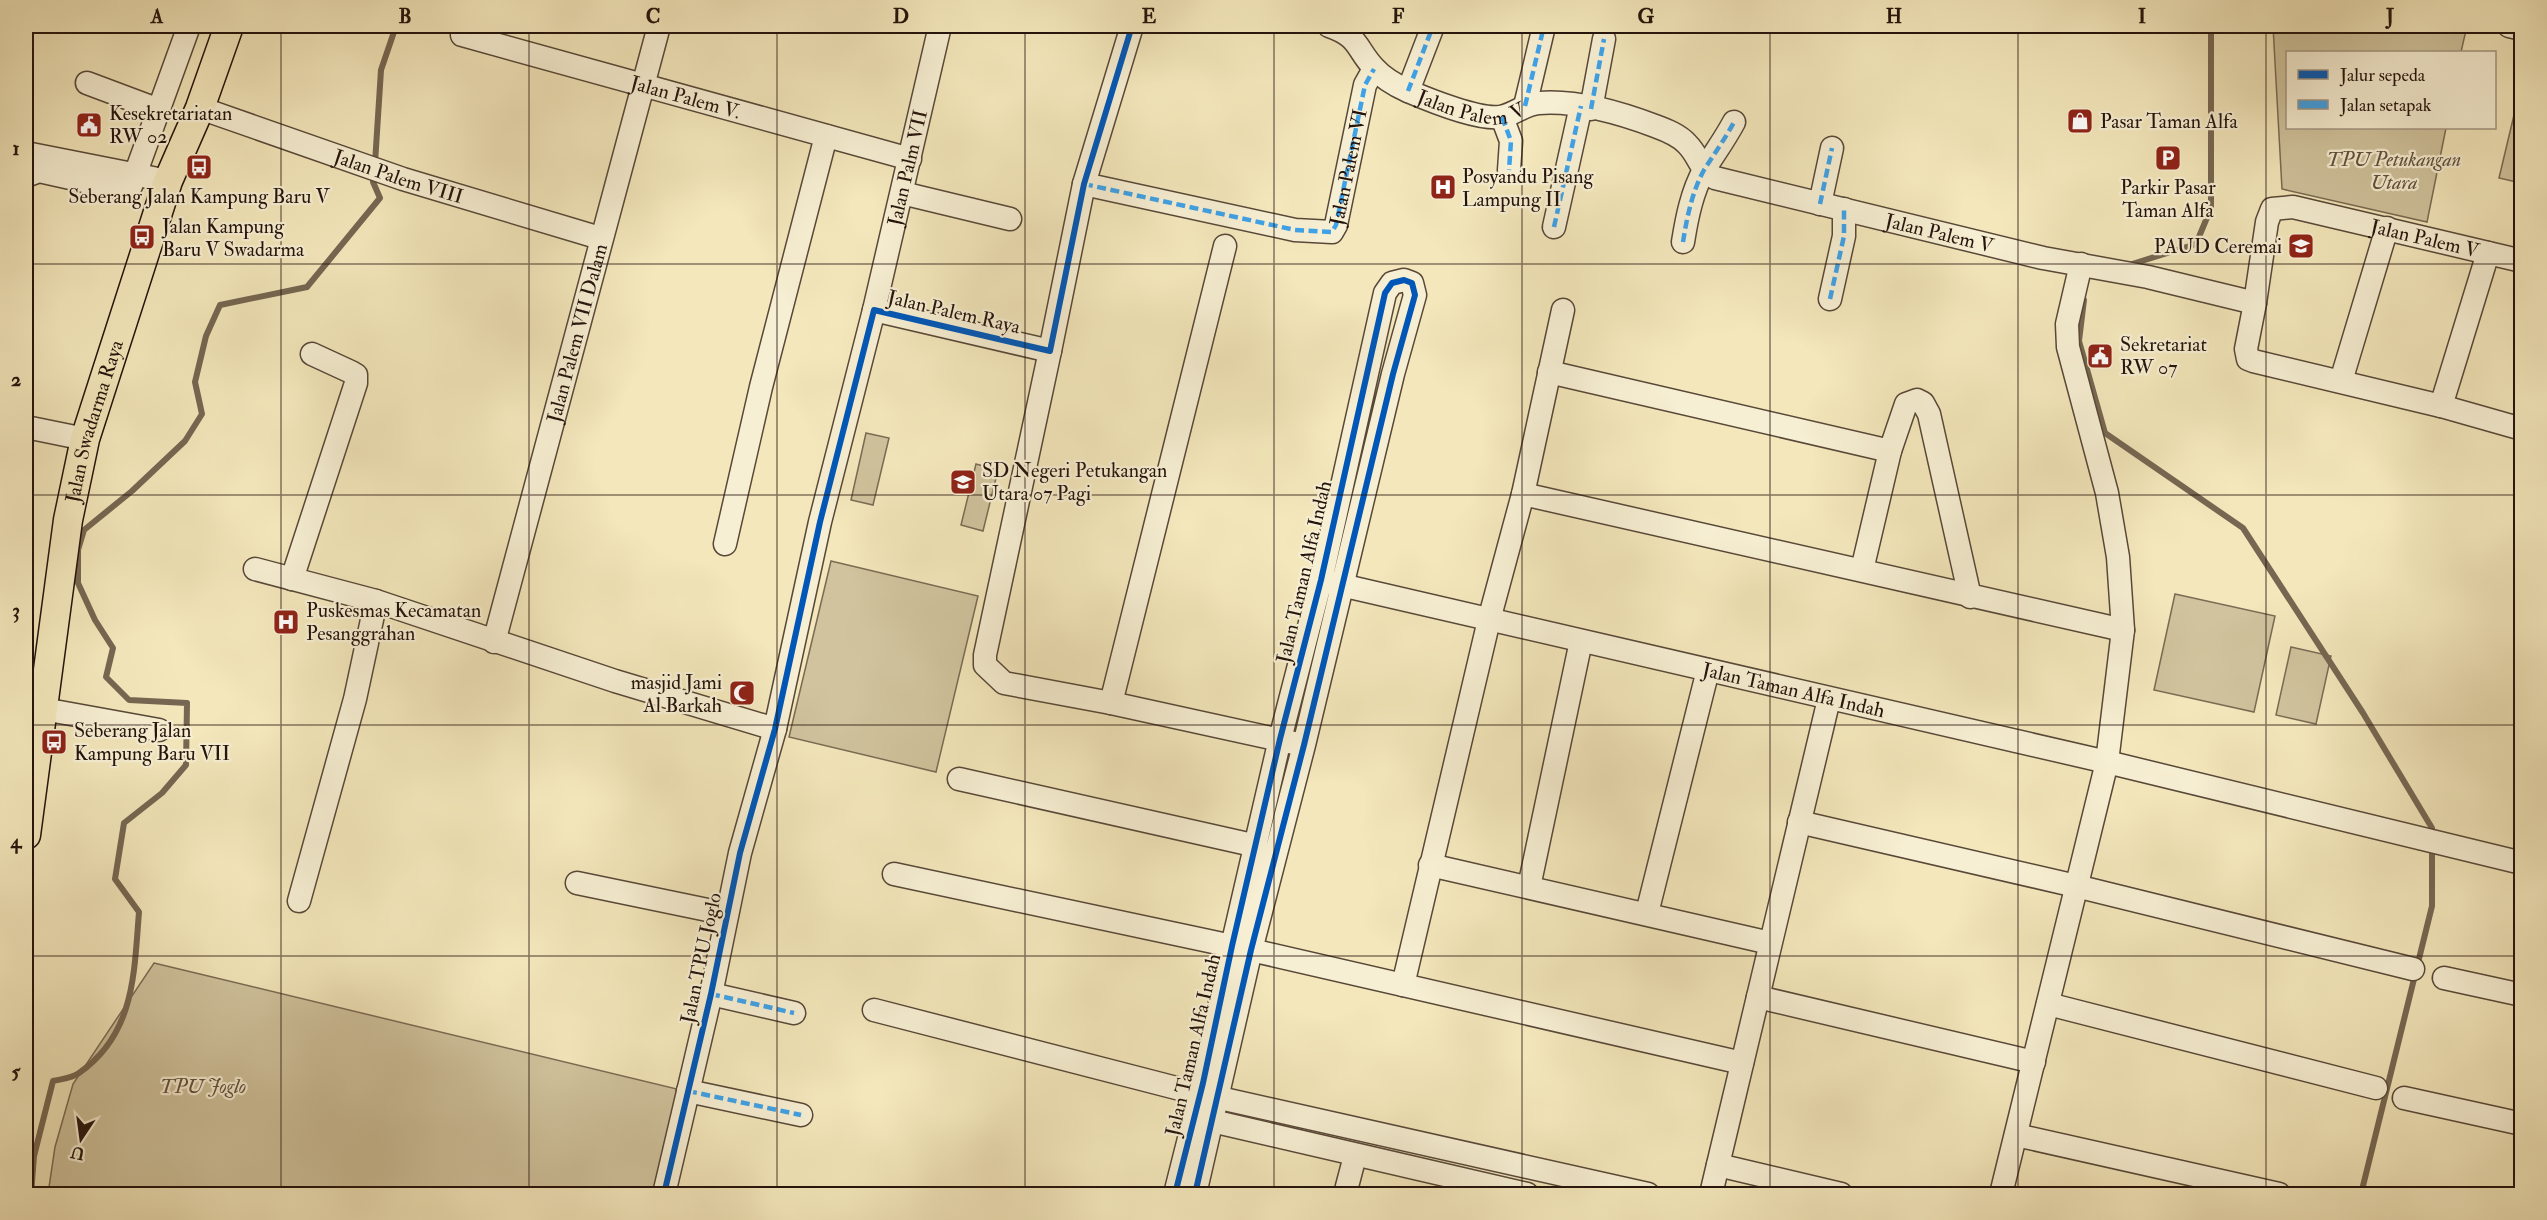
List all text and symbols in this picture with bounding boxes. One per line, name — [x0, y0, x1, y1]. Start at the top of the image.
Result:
text: A — [150, 4, 164, 29]
text: B — [398, 4, 412, 29]
text: C — [646, 4, 660, 29]
text: D — [893, 4, 909, 29]
text: E — [1142, 4, 1157, 29]
text: F — [1392, 4, 1405, 29]
text: G — [1638, 4, 1655, 29]
text: H — [1886, 4, 1902, 29]
text: I — [2138, 4, 2146, 29]
text: J — [2385, 4, 2394, 29]
legend — [2286, 51, 2496, 129]
text: Jalur sepeda — [2339, 64, 2426, 87]
street label: Jalan Palem V. — [627, 69, 743, 124]
street label: Jalan Palem V — [1413, 83, 1530, 130]
text: Jalan setapak — [2339, 94, 2432, 117]
place label: Kesekretariatan RW 02 — [109, 101, 232, 149]
shop icon: Pasar Taman Alfa — [2065, 106, 2095, 136]
street label: Jalan Palm VII — [881, 107, 933, 229]
street label: Jalan Palem VI — [1323, 107, 1372, 229]
place label: Pasar Taman Alfa — [2100, 109, 2239, 134]
public building icon: Kesekretariatan RW 02 — [74, 110, 104, 140]
text: 1 — [12, 136, 20, 161]
street label: Jalan Palem VIII — [330, 143, 466, 209]
parking icon: Parkir Pasar Taman Alfa — [2153, 143, 2183, 173]
park label: TPU Petukangan Utara — [2327, 147, 2461, 195]
bus stop icon: Seberang Jalan Kampung Baru V — [184, 152, 214, 182]
place label: Posyandu Pisang Lampung II — [1462, 164, 1595, 213]
hospital icon: Posyandu Pisang Lampung II — [1428, 172, 1458, 202]
place label: Parkir Pasar Taman Alfa — [2120, 175, 2216, 223]
place label: Seberang Jalan Kampung Baru V — [68, 184, 331, 210]
street label: Jalan Palem V — [1882, 207, 1997, 258]
street label: Jalan Palem V — [2367, 213, 2483, 263]
place label: Jalan Kampung Baru V Swadarma — [161, 214, 305, 262]
bus stop icon: Jalan Kampung Baru V Swadarma — [127, 222, 157, 252]
school or university icon: PAUD Ceremai — [2286, 231, 2316, 261]
place label: PAUD Ceremai — [2154, 234, 2282, 259]
street label: Jalan Palem VII Dalam — [541, 240, 613, 426]
street label: Jalan Palem Raya — [884, 284, 1024, 340]
place label: Sekretariat RW 07 — [2120, 332, 2208, 380]
street label: Jalan Swadarma Raya — [59, 336, 129, 506]
public building icon: Sekretariat RW 07 — [2085, 341, 2115, 371]
text: 2 — [11, 367, 21, 392]
place label: SD Negeri Petukangan Utara 07 Pagi — [982, 458, 1167, 506]
school or university icon: SD Negeri Petukangan Utara 07 Pagi — [948, 467, 978, 497]
street label: Jalan Taman Alfa Indah — [1271, 478, 1337, 667]
text: 3 — [12, 598, 20, 623]
place label: Puskesmas Kecamatan Pesanggrahan — [306, 598, 481, 646]
hospital icon: Puskesmas Kecamatan Pesanggrahan — [271, 607, 301, 637]
street label: Jalan Taman Alfa Indah — [1699, 656, 1888, 723]
place label: masjid Jami Al Barkah — [631, 670, 723, 718]
mosque icon: masjid Jami Al Barkah — [727, 678, 757, 708]
place label: Seberang Jalan Kampung Baru VII — [74, 718, 230, 767]
bus stop icon: Seberang Jalan Kampung Baru VII — [39, 727, 69, 757]
text: 4 — [10, 829, 23, 854]
street label: Jalan TPU Joglo — [675, 890, 727, 1027]
street label: Jalan Taman Alfa Indah — [1160, 951, 1226, 1140]
text: 5 — [12, 1059, 22, 1084]
park label: TPU Joglo — [160, 1074, 246, 1099]
north arrow — [51, 1109, 111, 1169]
text: U — [68, 1141, 87, 1164]

